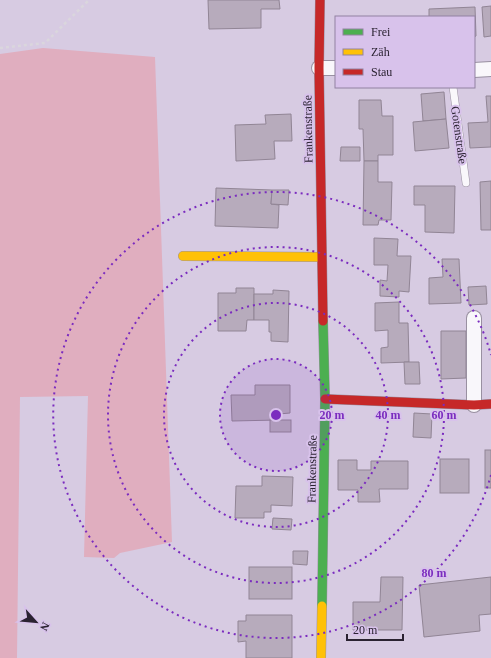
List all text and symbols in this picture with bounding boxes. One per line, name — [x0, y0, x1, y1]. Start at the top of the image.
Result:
legend — [335, 16, 475, 88]
text: Frei — [371, 25, 391, 39]
text: Zäh — [371, 45, 390, 59]
text: Stau — [371, 65, 392, 79]
street label: Frankenstraße — [300, 95, 316, 163]
street label: Gotenstraße — [448, 105, 470, 165]
centre of rings — [269, 408, 283, 422]
text: 20 m — [320, 408, 345, 422]
text: 40 m — [376, 408, 401, 422]
text: 60 m — [432, 408, 457, 422]
street label: Frankenstraße — [304, 435, 320, 503]
text: 80 m — [422, 566, 447, 580]
north arrow — [16, 602, 56, 642]
scale bar — [347, 616, 403, 642]
text: N — [38, 620, 52, 633]
text: 20 m — [353, 623, 378, 637]

